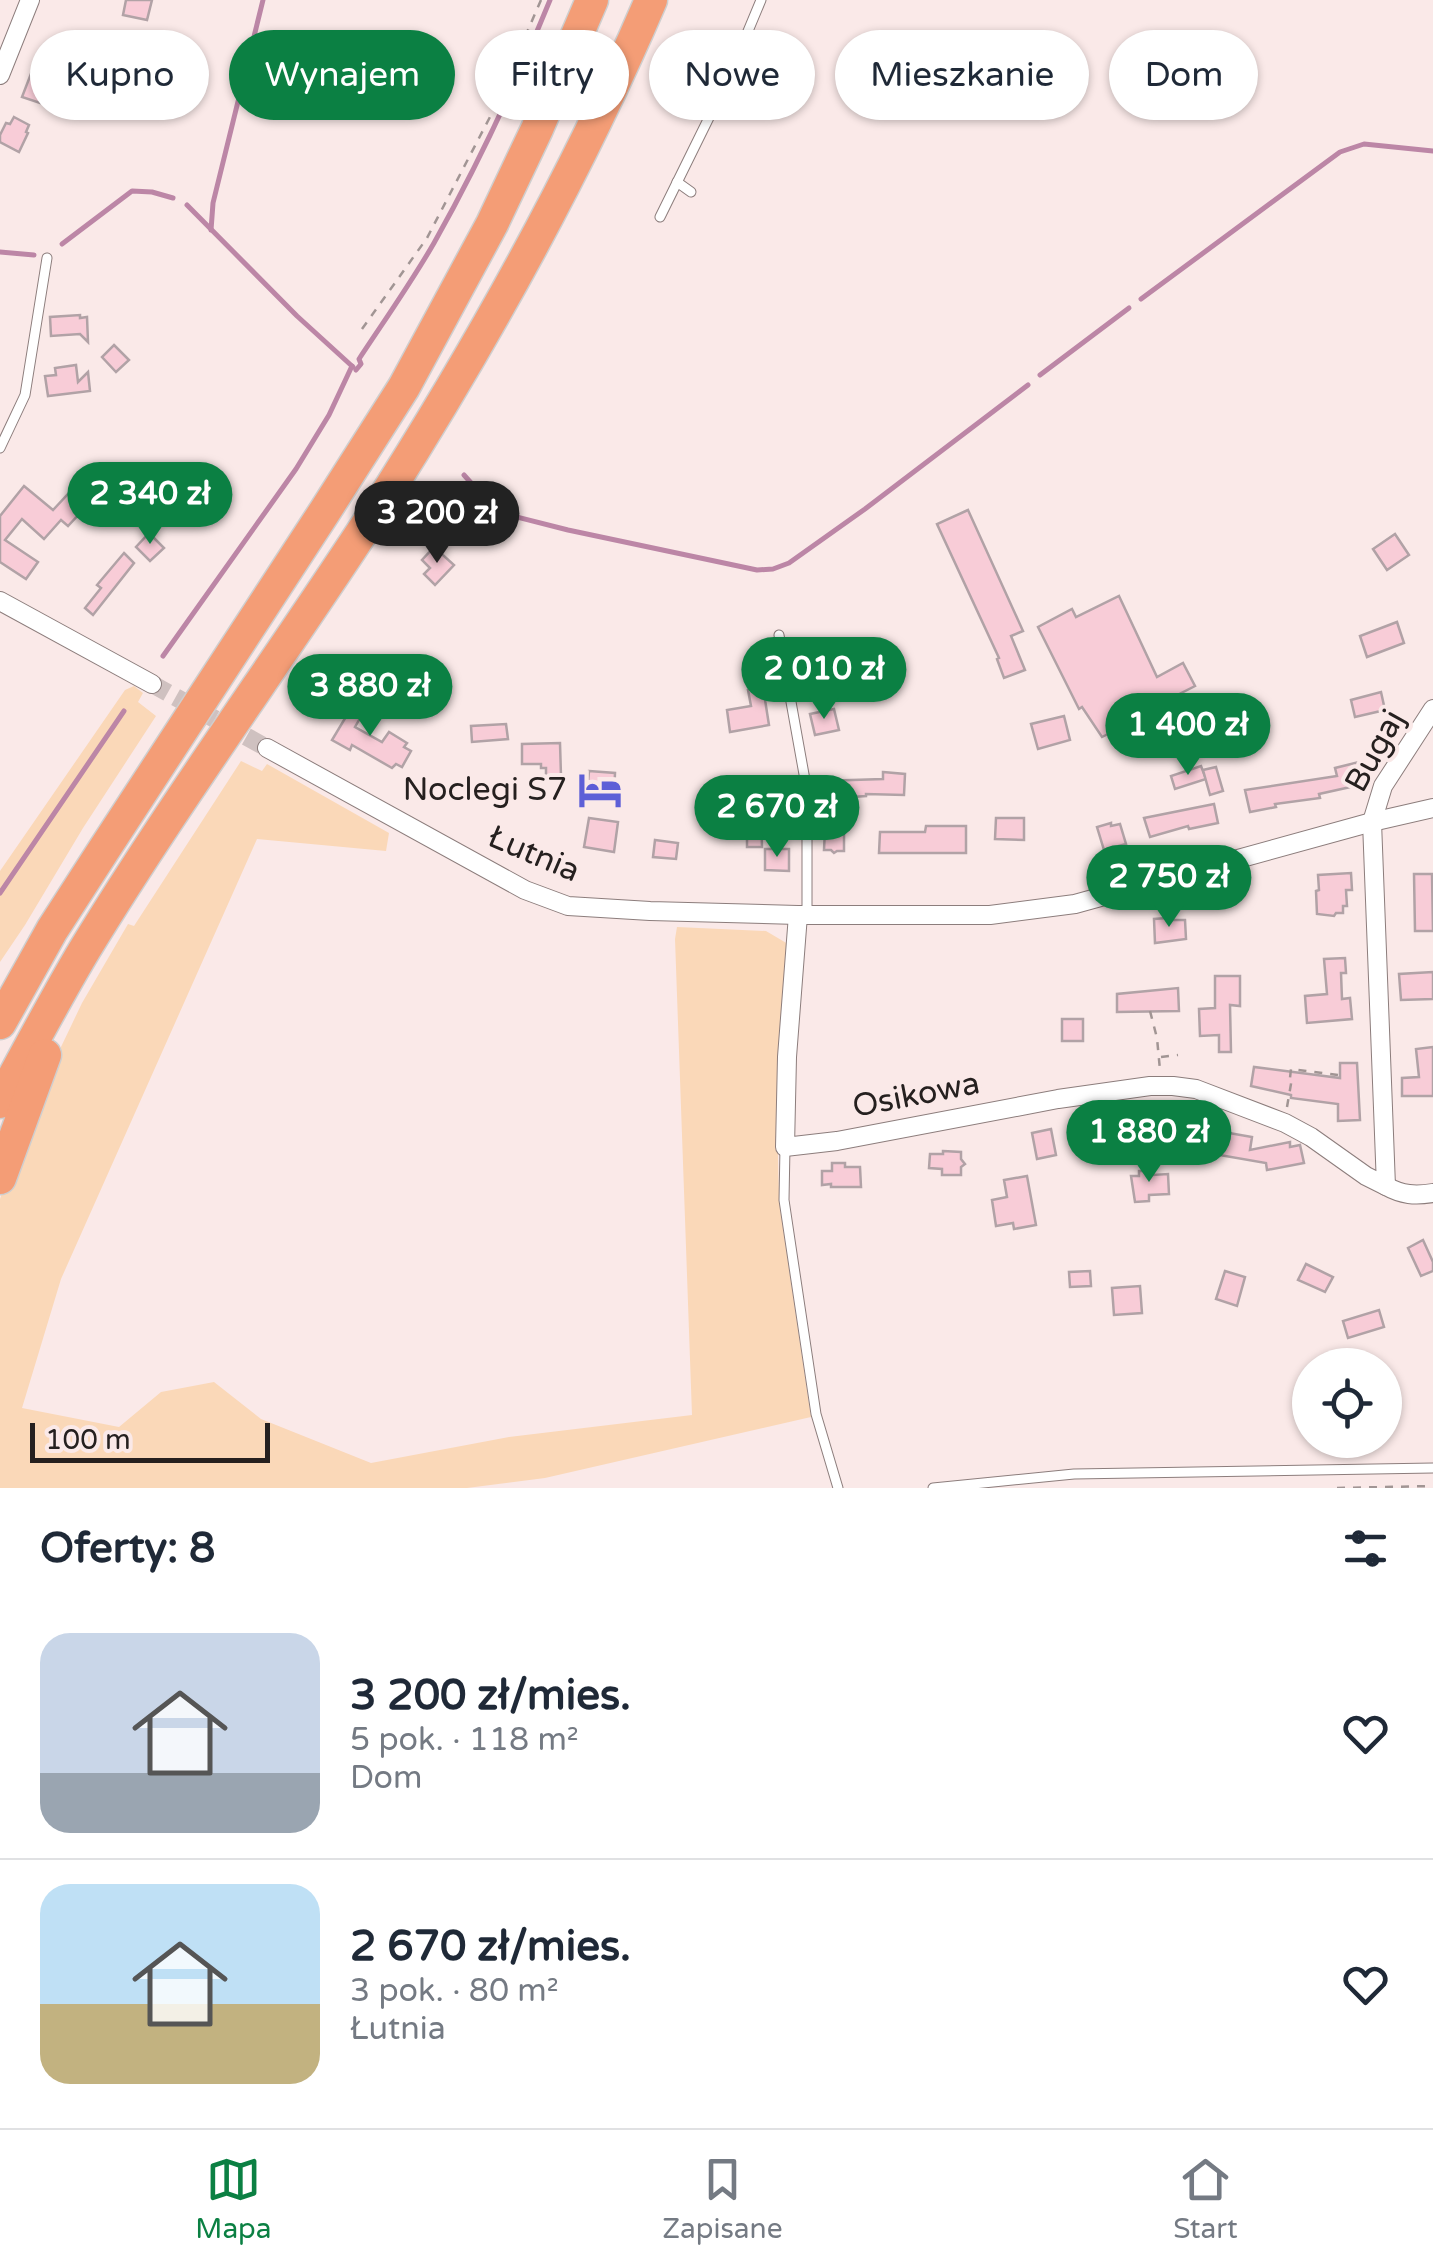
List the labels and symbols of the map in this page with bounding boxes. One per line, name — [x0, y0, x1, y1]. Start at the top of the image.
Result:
pin: 2 340 zł — [47, 462, 253, 547]
pin: 3 200 zł — [334, 481, 540, 566]
pin: 2 010 zł — [721, 637, 927, 722]
pin: 3 880 zł — [267, 654, 473, 739]
pin: 1 400 zł — [1085, 693, 1291, 778]
street label: Bugaj — [1337, 703, 1413, 799]
hotel icon: Noclegi S7 — [576, 766, 624, 814]
place label: Noclegi S7 — [403, 771, 567, 809]
pin: 2 670 zł — [674, 775, 880, 860]
street label: Łutnia — [483, 818, 585, 890]
pin: 2 750 zł — [1066, 845, 1272, 930]
street label: Osikowa — [849, 1064, 983, 1126]
pin: 1 880 zł — [1046, 1100, 1252, 1185]
scale bar — [30, 1418, 270, 1462]

